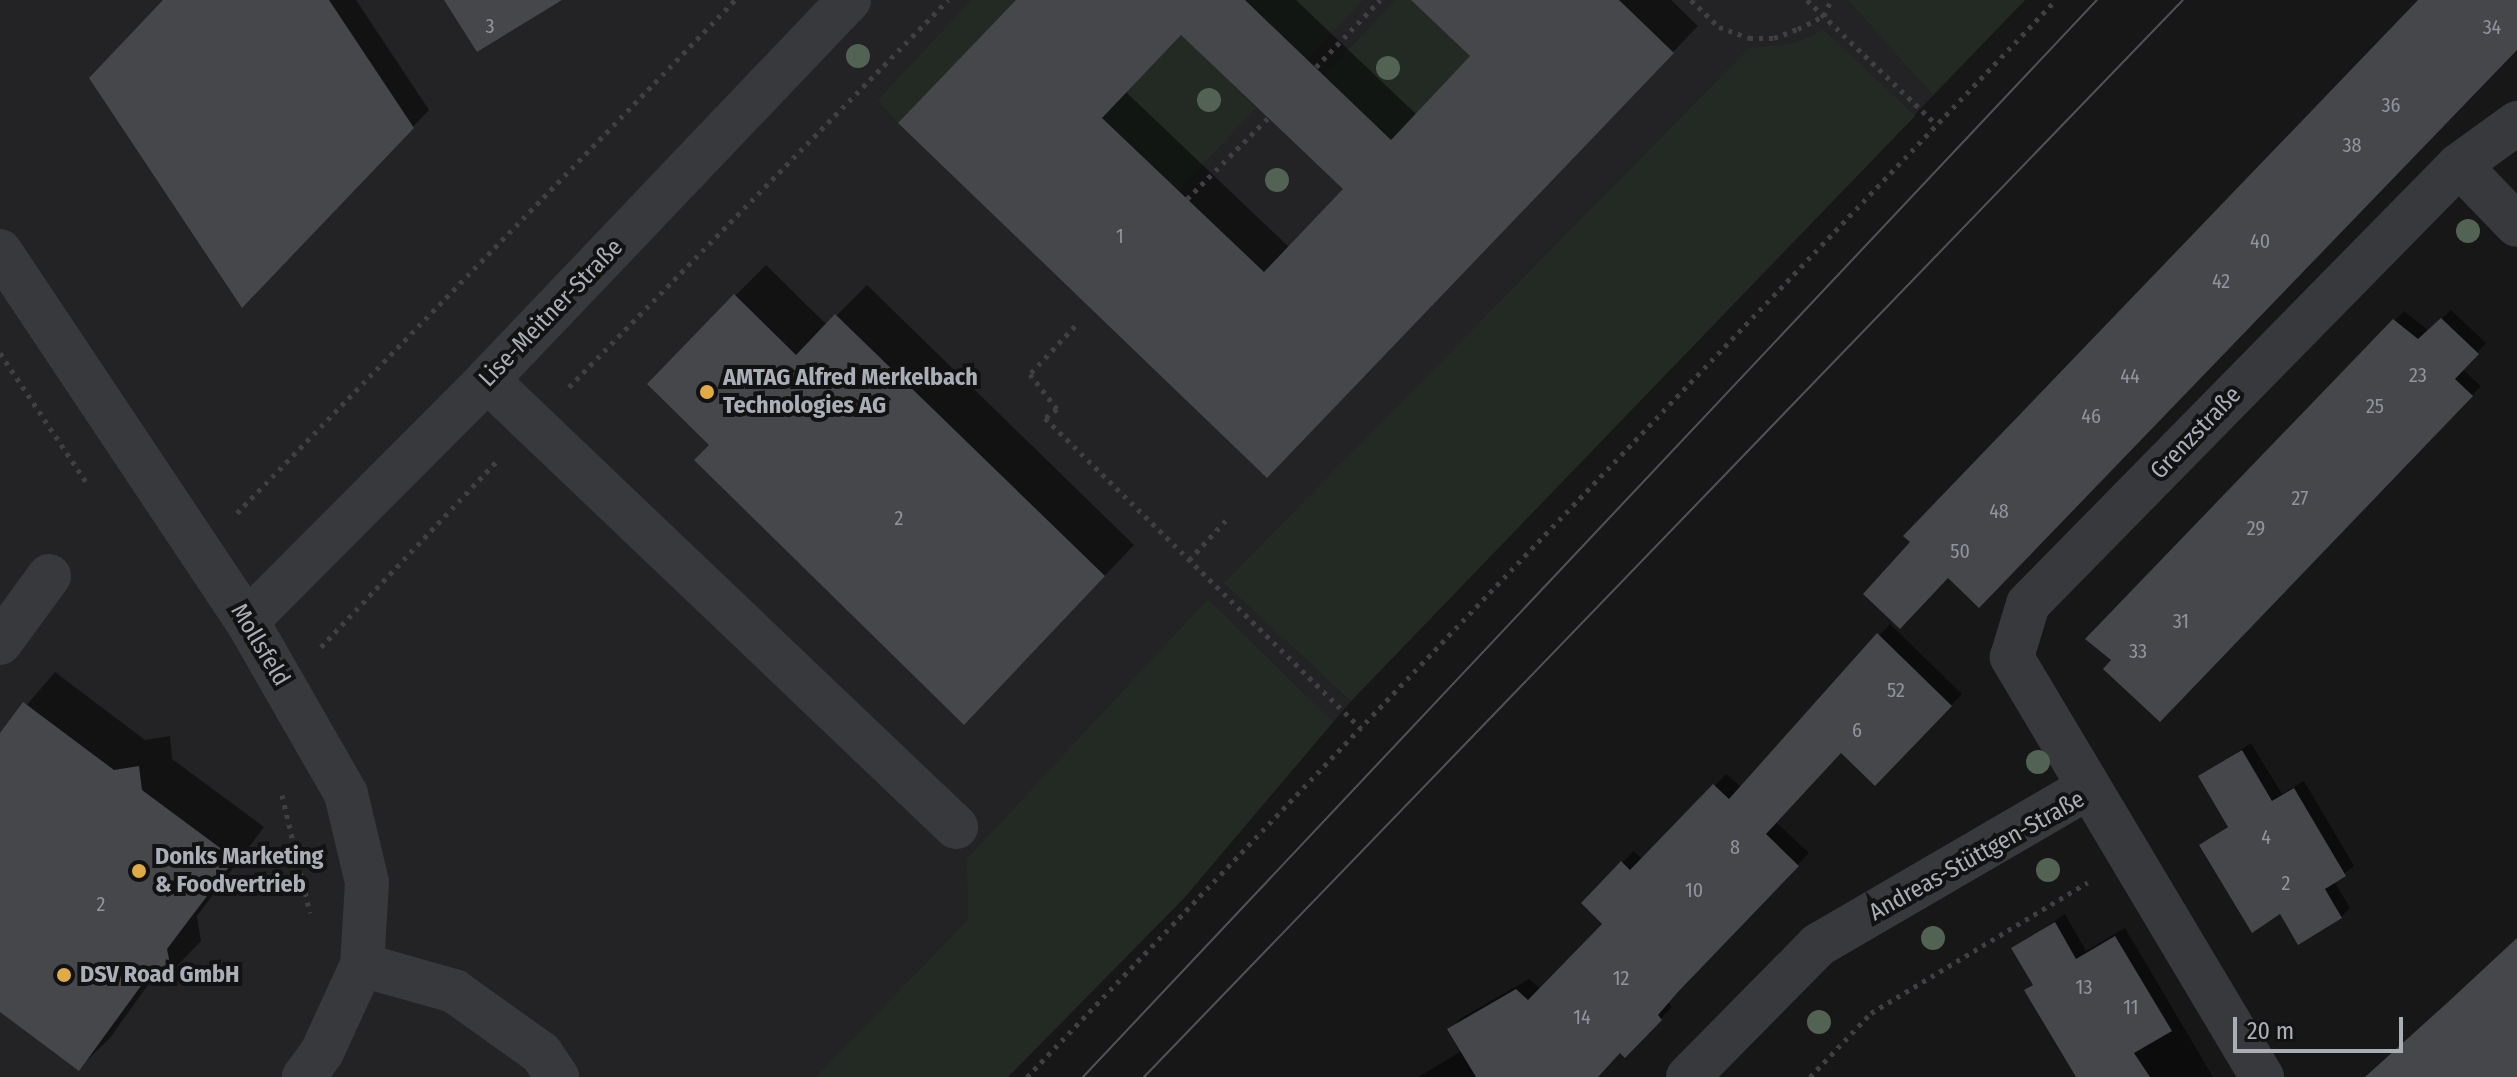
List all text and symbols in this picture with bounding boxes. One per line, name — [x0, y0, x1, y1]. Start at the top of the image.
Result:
house number: 3 — [485, 14, 495, 38]
house number: 34 — [2483, 15, 2501, 39]
house number: 36 — [2382, 93, 2400, 117]
house number: 38 — [2342, 133, 2362, 157]
house number: 1 — [1116, 224, 1124, 248]
house number: 40 — [2250, 229, 2270, 253]
street label: Lise-Meitner-Straße — [473, 233, 629, 393]
house number: 42 — [2212, 269, 2230, 293]
house number: 23 — [2409, 363, 2427, 387]
place label: AMTAG Alfred Merkelbach Technologies AG — [723, 364, 978, 420]
house number: 44 — [2120, 364, 2140, 388]
street label: Grenzstraße — [2145, 381, 2247, 485]
marker: AMTAG Alfred Merkelbach Technologies AG — [698, 383, 716, 401]
house number: 25 — [2366, 394, 2384, 418]
house number: 46 — [2081, 404, 2101, 428]
house number: 27 — [2292, 486, 2308, 510]
house number: 48 — [1989, 499, 2009, 523]
house number: 2 — [895, 506, 903, 530]
house number: 29 — [2247, 516, 2265, 540]
house number: 50 — [1950, 539, 1970, 563]
street label: Mollsfeld — [224, 599, 296, 691]
house number: 31 — [2173, 609, 2189, 633]
house number: 33 — [2129, 639, 2147, 663]
house number: 52 — [1887, 678, 1905, 702]
house number: 6 — [1852, 718, 1862, 742]
street label: Andreas-Stüttgen-Straße — [1864, 785, 2090, 927]
house number: 4 — [2261, 825, 2271, 849]
house number: 8 — [1730, 835, 1740, 859]
place label: Donks Marketing & Foodvertrieb — [155, 843, 324, 899]
marker: Donks Marketing & Foodvertrieb — [130, 862, 148, 880]
house number: 2 — [2282, 871, 2290, 895]
house number: 10 — [1685, 878, 1703, 902]
house number: 2 — [97, 892, 105, 916]
place label: DSV Road GmbH — [80, 961, 240, 989]
marker: DSV Road GmbH — [55, 966, 73, 984]
house number: 12 — [1613, 966, 1629, 990]
house number: 13 — [2076, 975, 2092, 999]
house number: 11 — [2123, 995, 2139, 1019]
scale bar — [2237, 1001, 2407, 1051]
house number: 14 — [1573, 1005, 1591, 1029]
text: 20 m — [2247, 1017, 2294, 1045]

